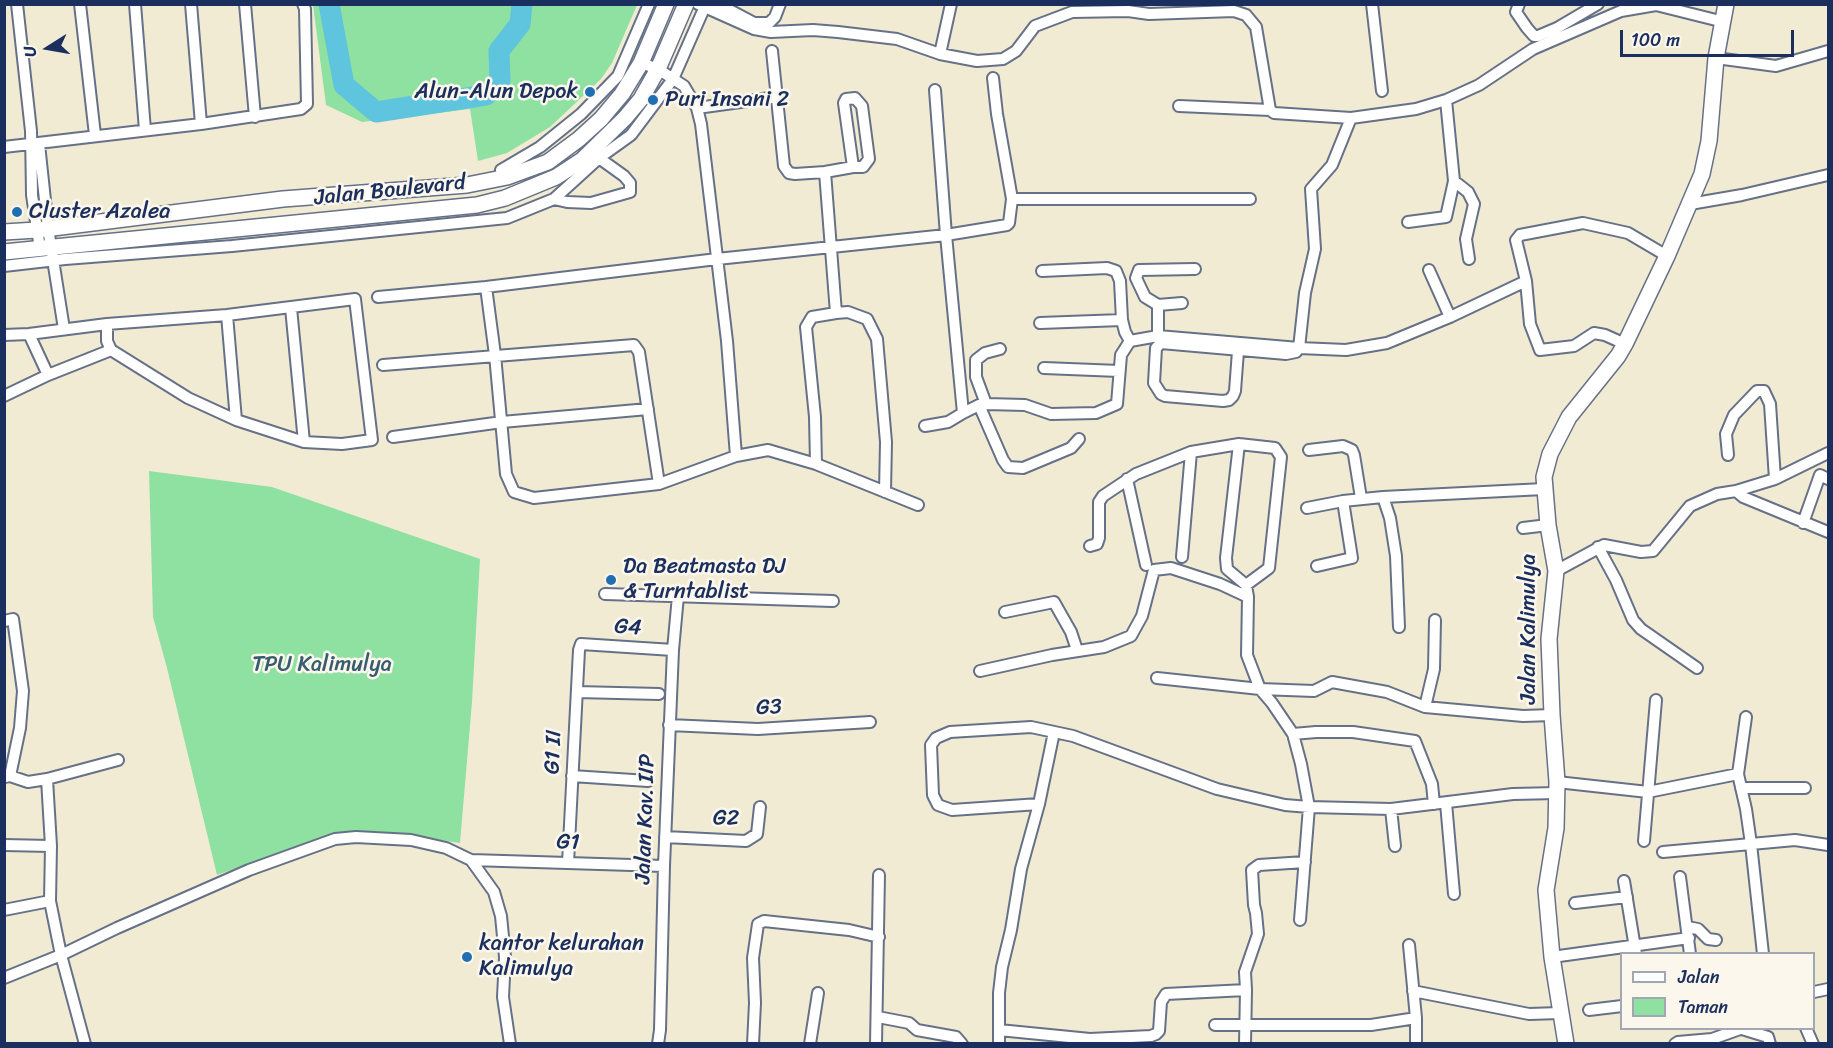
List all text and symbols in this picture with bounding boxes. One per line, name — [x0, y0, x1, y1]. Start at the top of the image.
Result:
north arrow — [18, 18, 78, 78]
scale bar — [1623, 18, 1797, 56]
text: 100 m — [1631, 24, 1680, 56]
text: U — [15, 44, 45, 59]
place label: Alun-Alun Depok — [415, 79, 578, 105]
marker: Alun-Alun Depok — [583, 85, 597, 99]
place label: Puri Insani 2 — [665, 87, 789, 113]
marker: Puri Insani 2 — [646, 93, 660, 107]
street label: Jalan Boulevard — [313, 170, 467, 212]
place label: Cluster Azalea — [29, 199, 170, 225]
marker: Cluster Azalea — [10, 205, 24, 219]
place label: Da Beatmasta DJ & Turntablist — [623, 554, 786, 606]
street label: Jalan Kalimulya — [1516, 554, 1542, 704]
marker: Da Beatmasta DJ & Turntablist — [604, 573, 618, 587]
street label: G4 — [613, 614, 643, 642]
park label: TPU Kalimulya — [252, 652, 392, 678]
street label: G3 — [756, 694, 782, 722]
street label: G1 II — [540, 729, 568, 775]
street label: Jalan Kav. IIP — [631, 753, 661, 885]
street label: G2 — [713, 806, 739, 832]
street label: G1 — [556, 829, 580, 857]
place label: kantor kelurahan Kalimulya — [479, 931, 644, 982]
marker: kantor kelurahan Kalimulya — [460, 950, 474, 964]
legend — [1620, 952, 1815, 1030]
text: Jalan — [1678, 961, 1719, 993]
text: Taman — [1678, 991, 1728, 1023]

